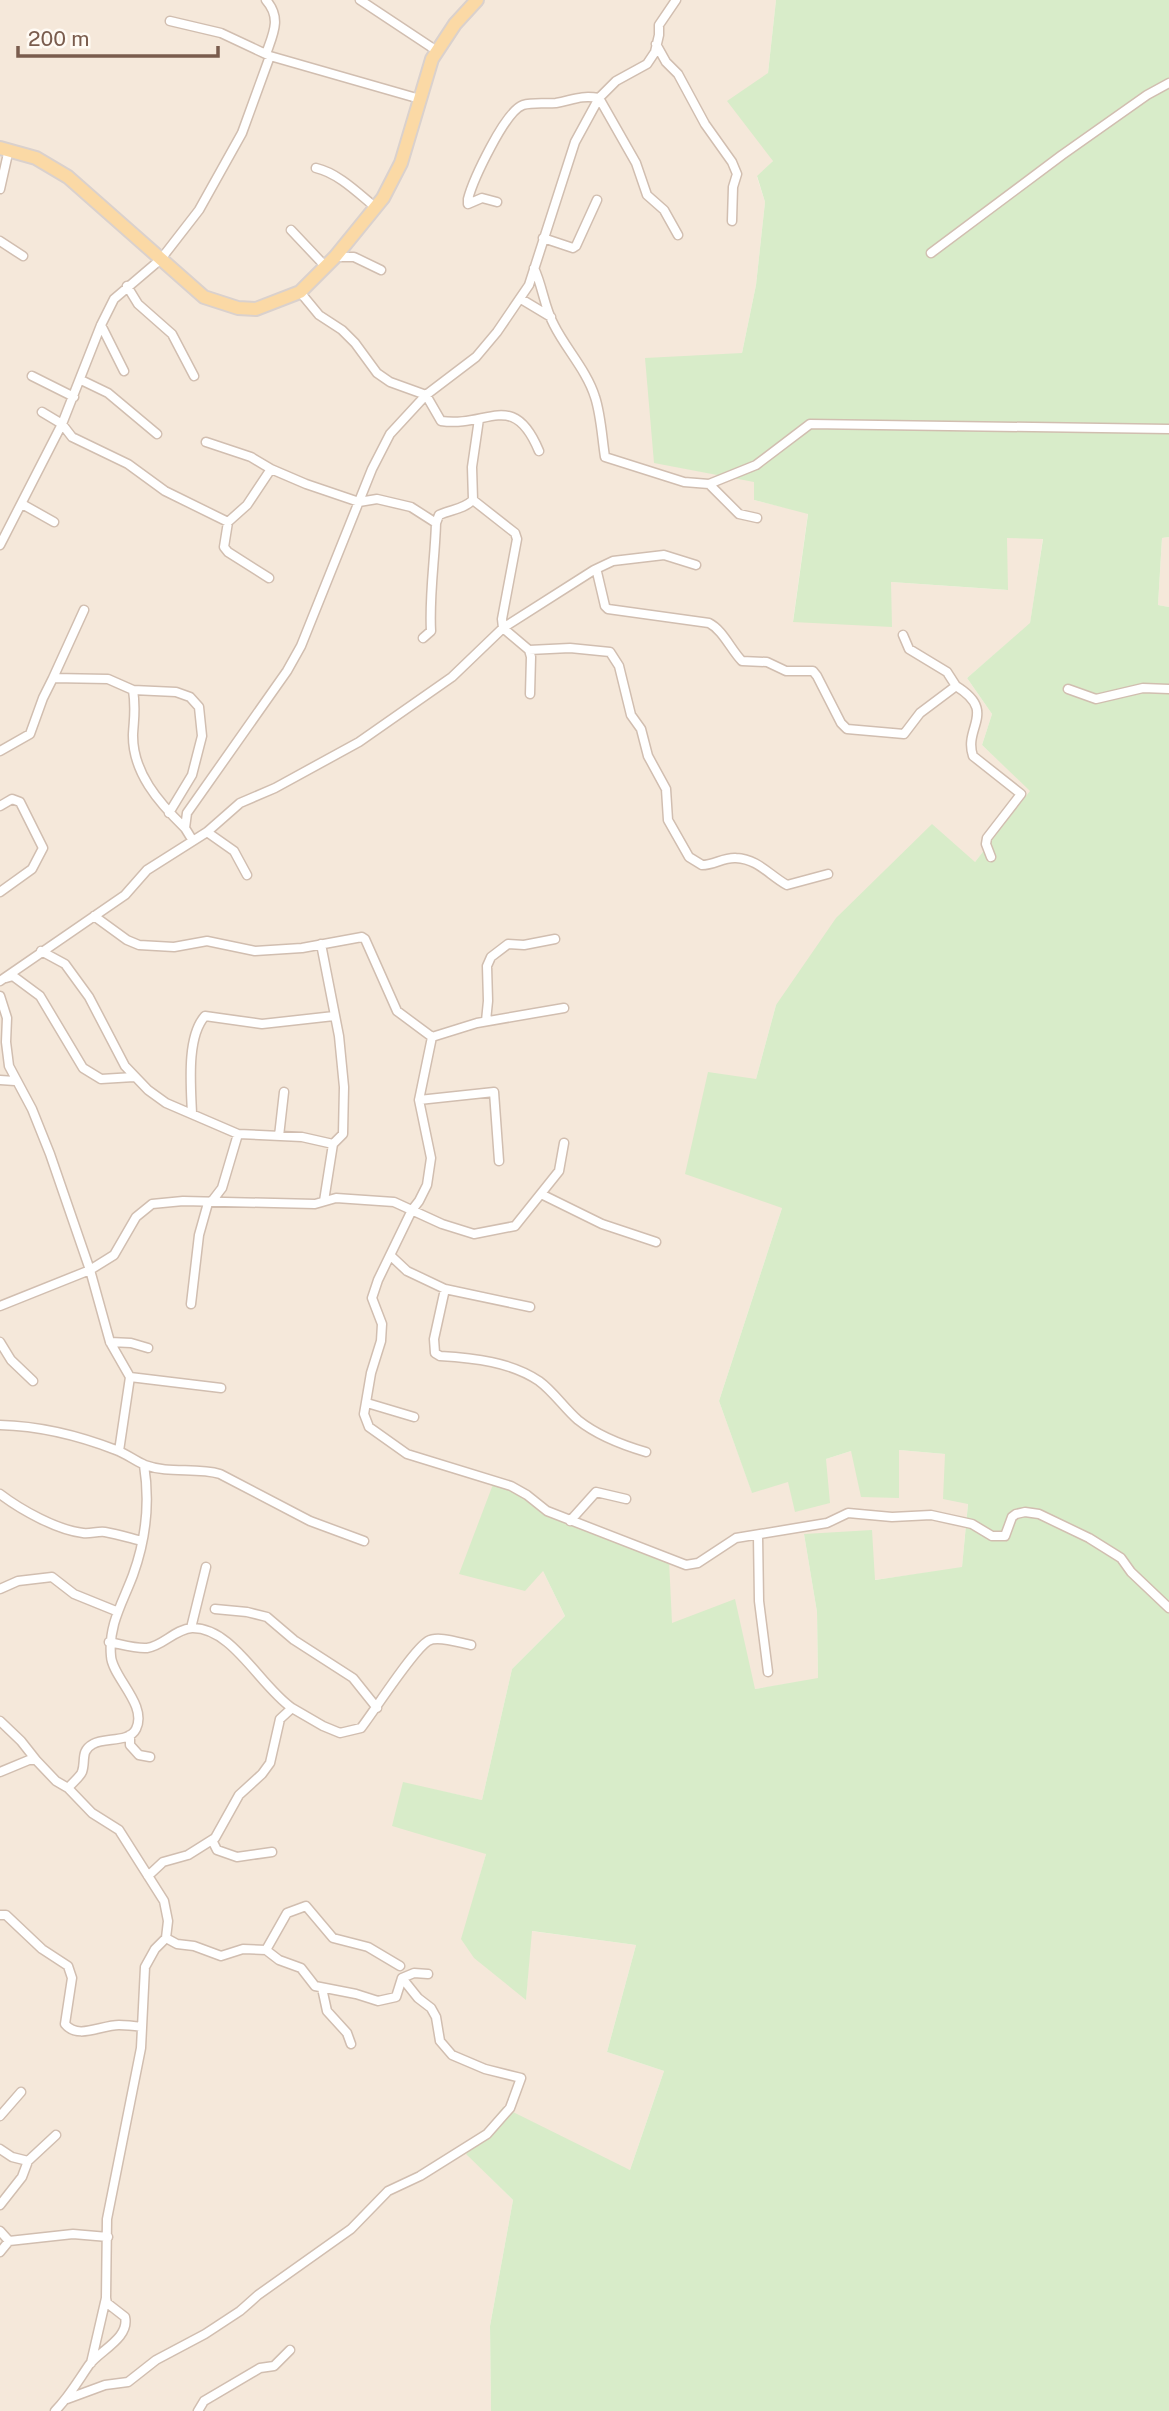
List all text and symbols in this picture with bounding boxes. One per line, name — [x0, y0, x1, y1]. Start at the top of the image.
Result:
scale bar — [18, 14, 217, 58]
text: 200 m — [28, 26, 89, 51]

